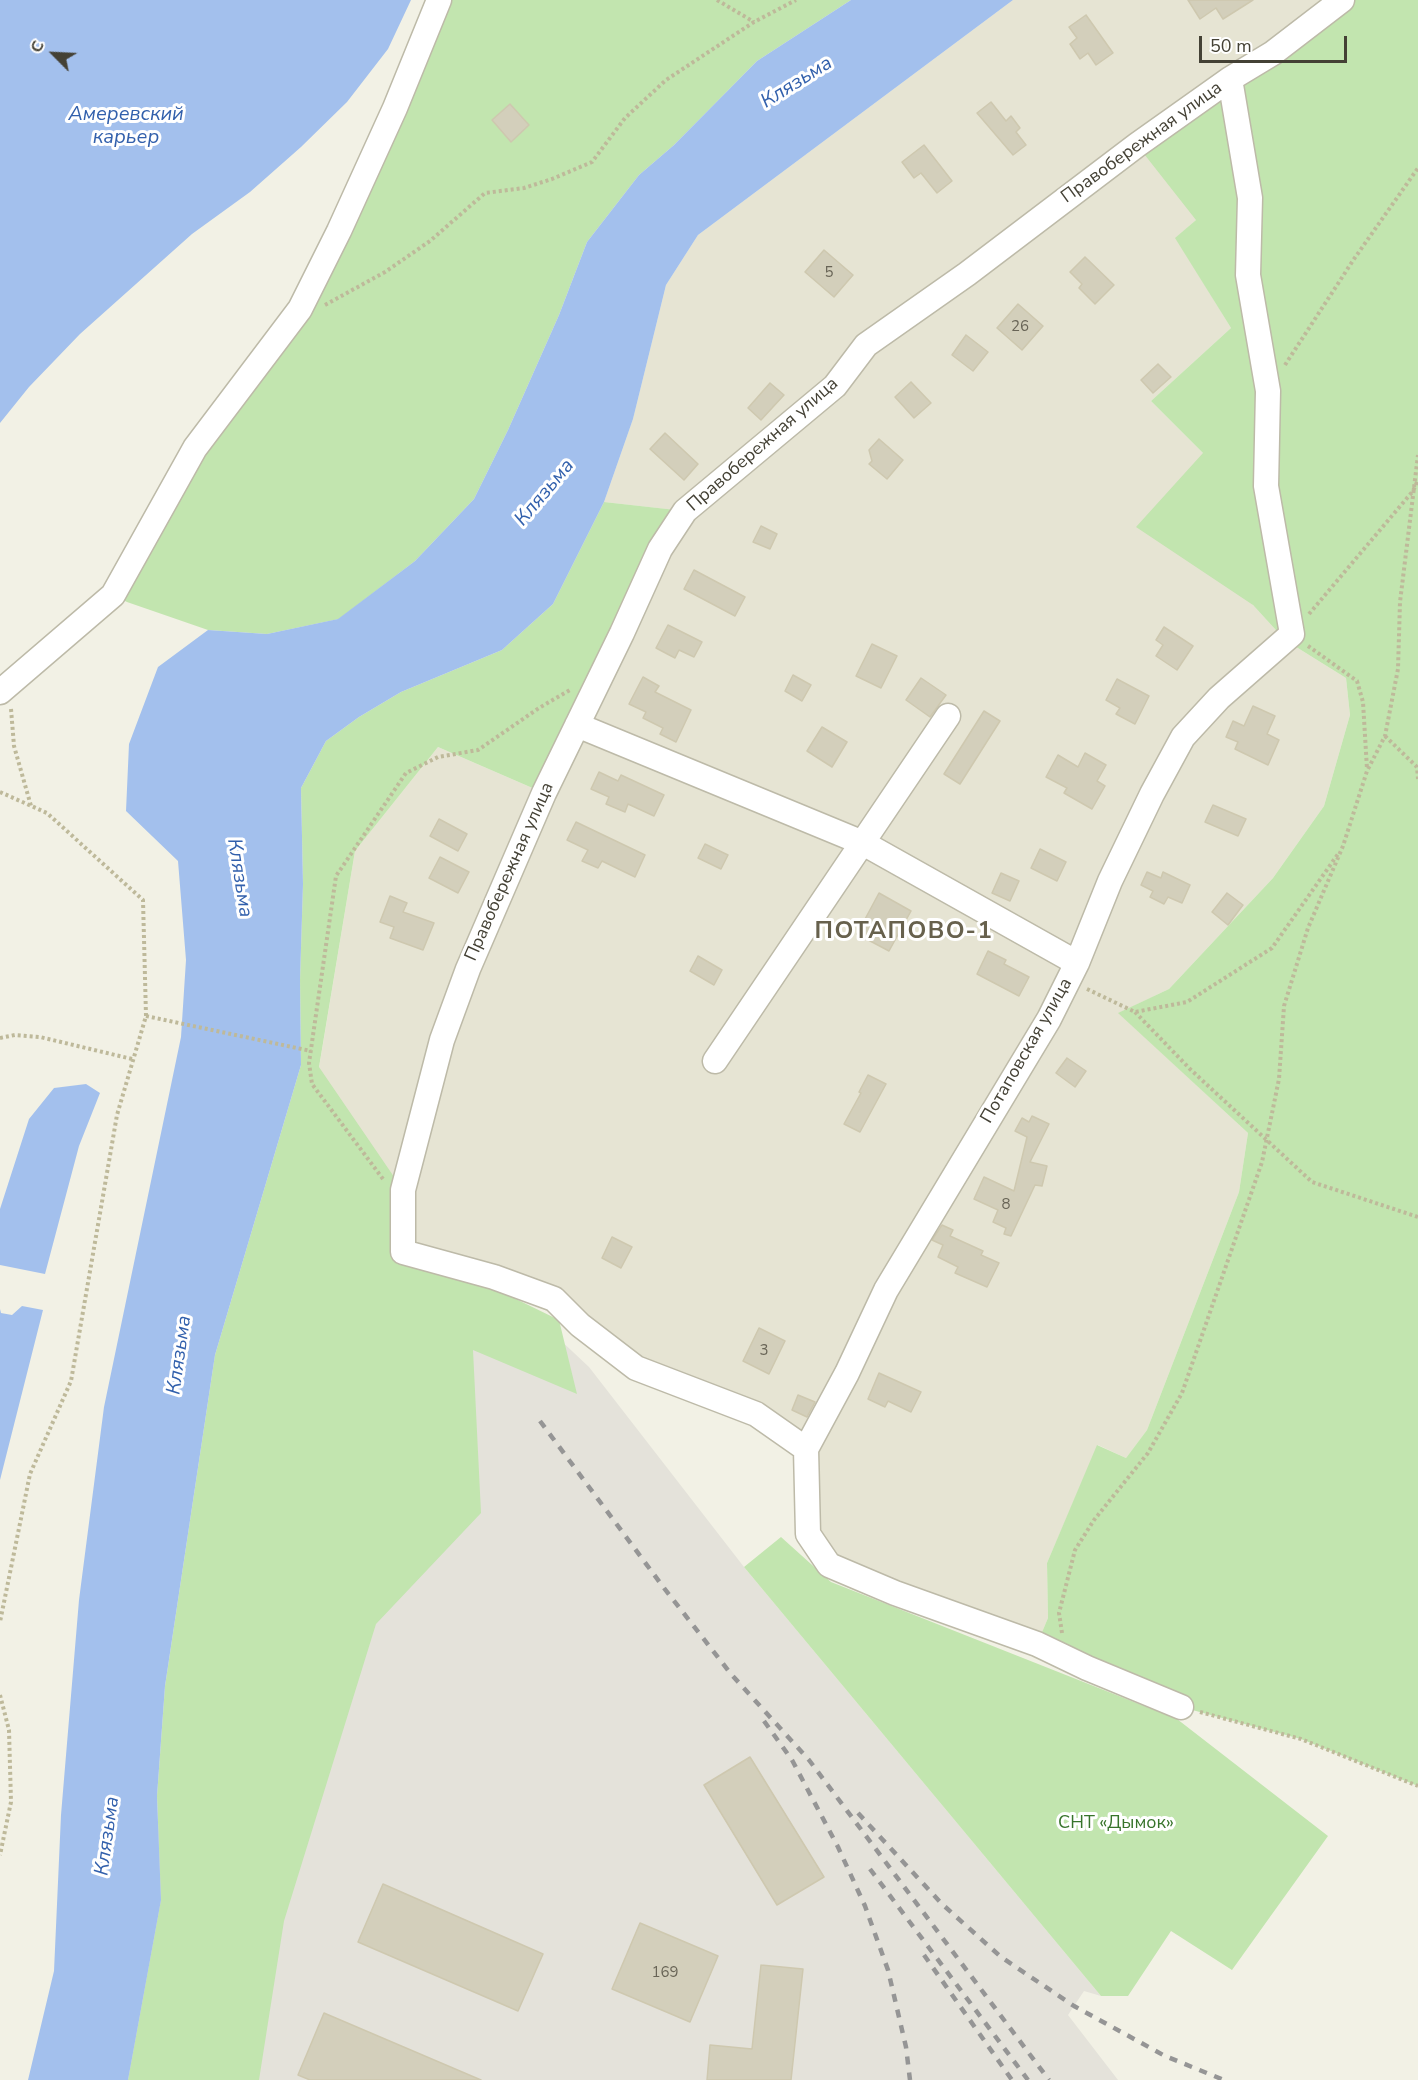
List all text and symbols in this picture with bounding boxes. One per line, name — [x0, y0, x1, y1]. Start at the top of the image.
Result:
north arrow — [24, 24, 84, 84]
scale bar — [1202, 24, 1350, 62]
text: 50 m — [1210, 34, 1252, 58]
text: С — [25, 37, 50, 56]
water label: Клязьма — [757, 52, 837, 114]
street label: Правобережная улица — [1057, 77, 1227, 209]
water label: Амеревский карьер — [68, 103, 184, 150]
house number: 5 — [825, 264, 833, 282]
house number: 26 — [1011, 318, 1029, 336]
street label: Правобережная улица — [683, 373, 843, 517]
water label: Клязьма — [510, 455, 580, 531]
street label: Правобережная улица — [461, 779, 559, 965]
water label: Клязьма — [221, 837, 257, 919]
district label: ПОТАПОВО-1 — [815, 918, 993, 946]
street label: Потаповская улица — [977, 974, 1077, 1128]
house number: 8 — [1002, 1196, 1010, 1214]
water label: Клязьма — [163, 1314, 197, 1396]
house number: 3 — [760, 1342, 768, 1360]
water label: Клязьма — [91, 1795, 125, 1877]
park label: СНТ «Дымок» — [1058, 1813, 1174, 1835]
house number: 169 — [652, 1964, 678, 1982]

